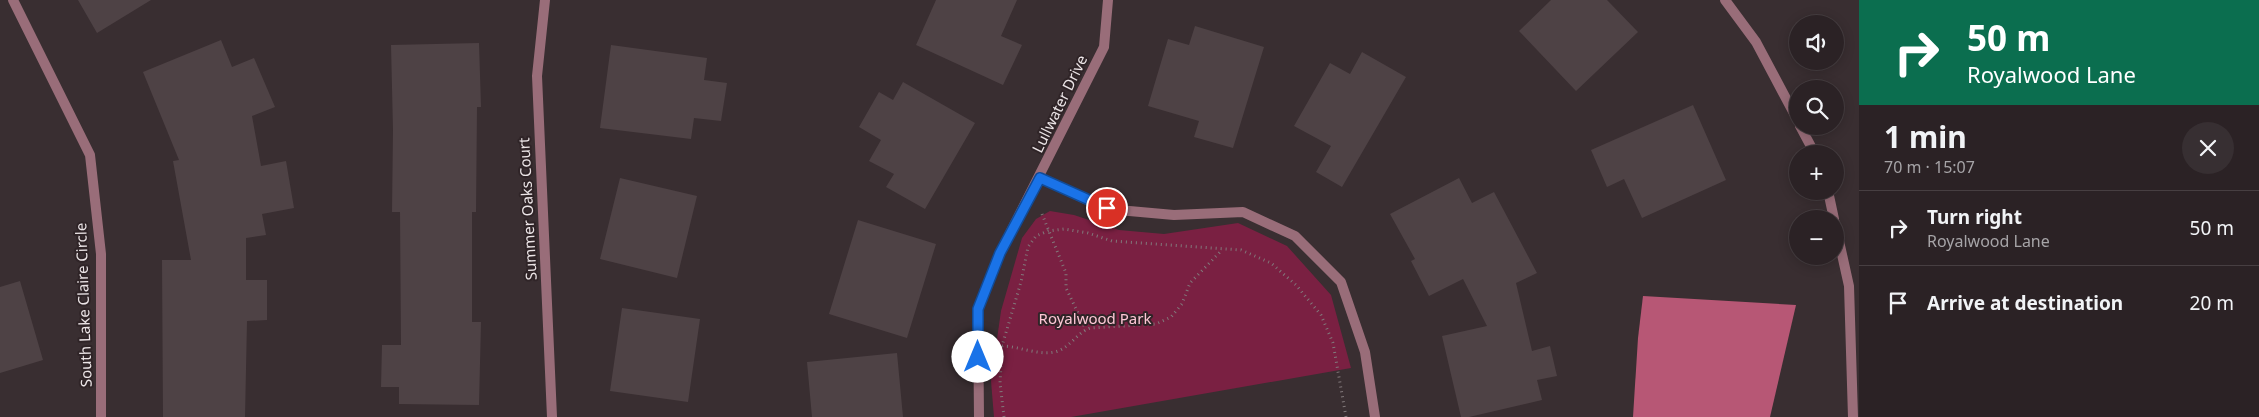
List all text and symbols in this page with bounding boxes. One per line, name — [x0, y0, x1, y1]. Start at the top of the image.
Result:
text: 50 m — [1967, 14, 2050, 61]
map controls — [1789, 15, 1844, 265]
button: sound — [1789, 15, 1844, 70]
icon: right — [1884, 20, 1949, 85]
street label: Lullwater Drive — [1027, 51, 1091, 156]
text: Royalwood Lane — [1967, 59, 2136, 89]
button: search — [1789, 80, 1844, 135]
text: 1 min — [1884, 116, 1967, 157]
button: close — [2182, 122, 2234, 174]
street label: Summer Oaks Court — [513, 137, 541, 281]
button: + — [1789, 145, 1844, 200]
text: 70 m · 15:07 — [1884, 156, 1975, 178]
pin — [1086, 187, 1128, 229]
icon: arrive — [1093, 194, 1121, 222]
text: Turn right — [1927, 204, 2022, 230]
button: − — [1789, 210, 1844, 265]
icon: right — [1884, 214, 1912, 242]
text: 50 m — [2190, 215, 2234, 241]
street label: South Lake Claire Circle — [70, 222, 96, 388]
text: Royalwood Lane — [1927, 230, 2050, 252]
icon: arrive — [1884, 289, 1912, 317]
text: Arrive at destination — [1927, 290, 2123, 316]
text: 20 m — [2190, 290, 2234, 316]
park label: Royalwood Park — [1039, 308, 1151, 328]
position arrow — [951, 330, 1003, 382]

